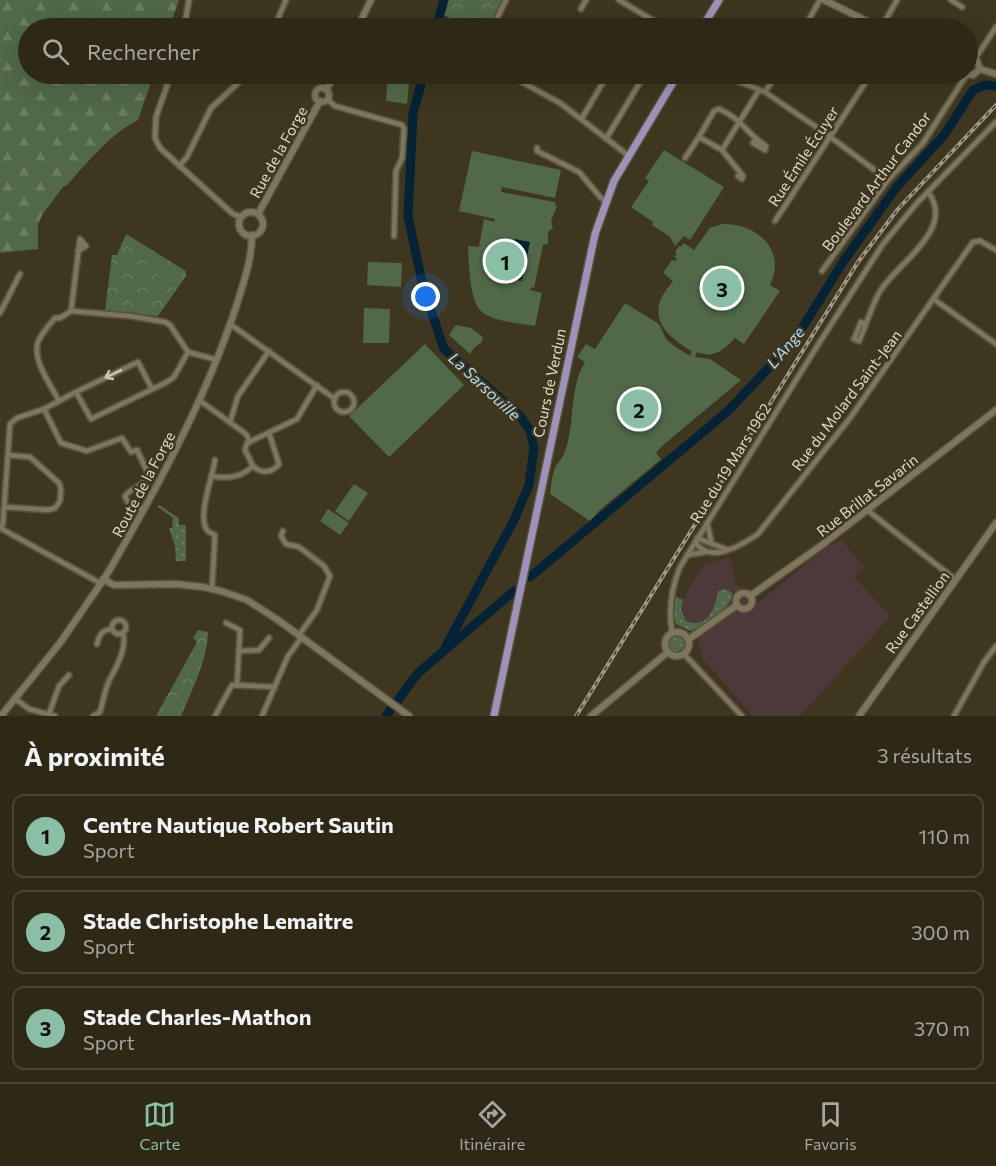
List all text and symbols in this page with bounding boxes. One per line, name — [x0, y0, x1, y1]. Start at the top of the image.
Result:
search box — [18, 18, 978, 84]
icon: search — [39, 35, 72, 68]
text: Rechercher — [87, 38, 200, 65]
street label: Rue Émile Écuyer — [763, 102, 842, 209]
street label: Rue de la Forge — [245, 103, 311, 201]
street label: Boulevard Arthur Candor — [818, 108, 934, 254]
pin: 1 — [486, 238, 524, 284]
pin: 3 — [702, 266, 742, 310]
your location — [411, 282, 440, 311]
water label: L'Ange — [762, 322, 808, 372]
street label: Rue du Molard Saint-Jean — [787, 326, 905, 474]
street label: Cours de Verdun — [529, 327, 569, 439]
water label: La Sarsouille — [445, 348, 525, 424]
one-way arrow — [104, 368, 122, 380]
pin: 2 — [620, 386, 658, 432]
street label: Rue du 19 Mars 1962 — [686, 400, 774, 526]
street label: Route de la Forge — [108, 428, 178, 540]
street label: Rue Brillat Savarin — [813, 450, 921, 540]
street label: Rue Castellion — [881, 567, 953, 657]
text: À proximité — [24, 740, 165, 771]
text: 3 résultats — [877, 743, 972, 767]
text: Centre Nautique Robert Sautin — [83, 811, 394, 838]
text: 1 — [41, 824, 50, 848]
text: 110 m — [919, 824, 970, 848]
text: Sport — [83, 838, 135, 862]
text: Stade Christophe Lemaitre — [83, 907, 353, 934]
text: 2 — [40, 920, 51, 944]
text: 300 m — [911, 920, 970, 944]
text: Sport — [83, 934, 135, 958]
text: Stade Charles-Mathon — [83, 1003, 312, 1030]
text: 3 — [40, 1016, 51, 1040]
text: 370 m — [914, 1016, 970, 1040]
text: Sport — [83, 1030, 135, 1054]
tab: Carte — [140, 1098, 180, 1153]
tab: Itinéraire — [459, 1098, 525, 1153]
tab: Favoris — [804, 1098, 856, 1153]

